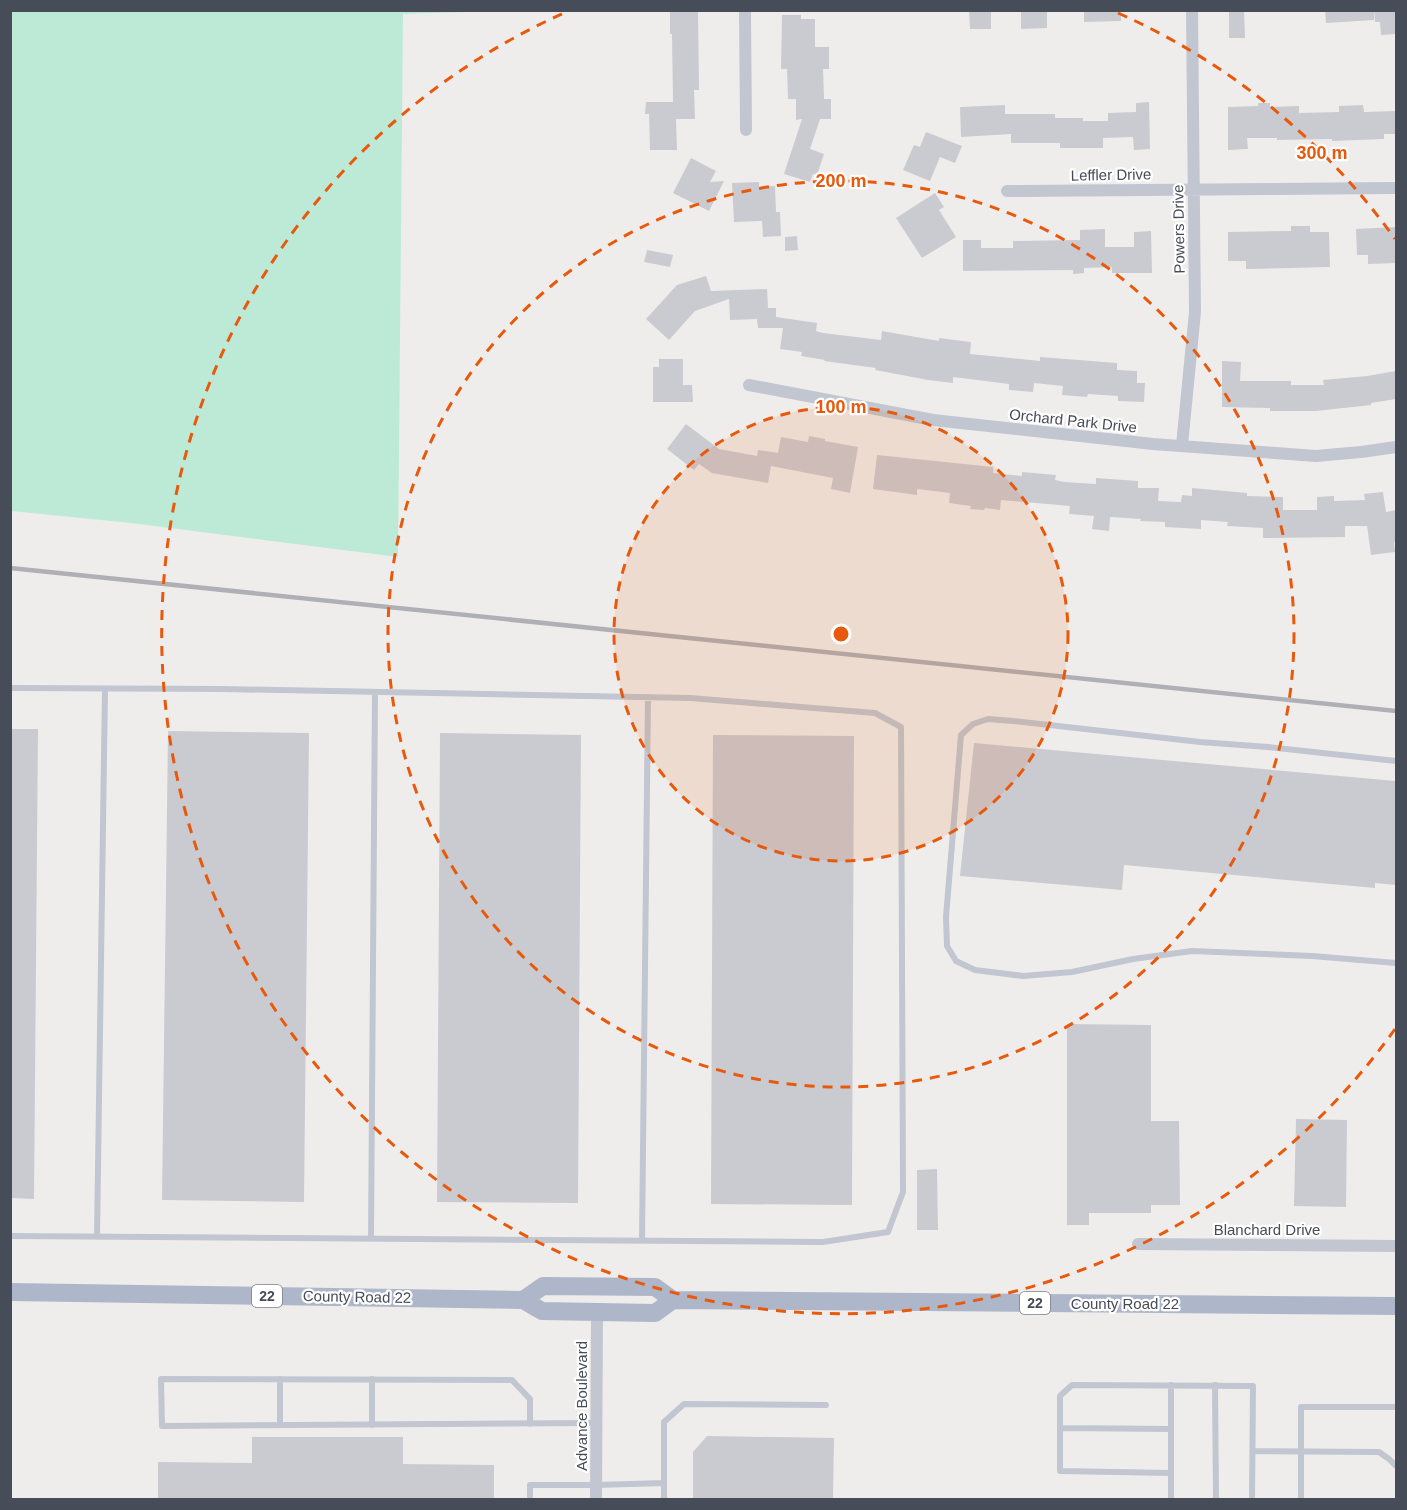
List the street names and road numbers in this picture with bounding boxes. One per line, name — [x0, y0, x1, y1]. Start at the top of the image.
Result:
street label: Leffler Drive — [1071, 165, 1151, 184]
street label: Powers Drive — [1169, 184, 1188, 274]
street label: Orchard Park Drive — [1008, 405, 1138, 436]
street label: Blanchard Drive — [1214, 1221, 1320, 1238]
road number: 22 — [252, 1285, 282, 1307]
street label: County Road 22 — [303, 1287, 411, 1306]
road number: 22 — [1020, 1292, 1050, 1314]
street label: County Road 22 — [1071, 1295, 1179, 1312]
street label: Advance Boulevard — [573, 1341, 590, 1471]

